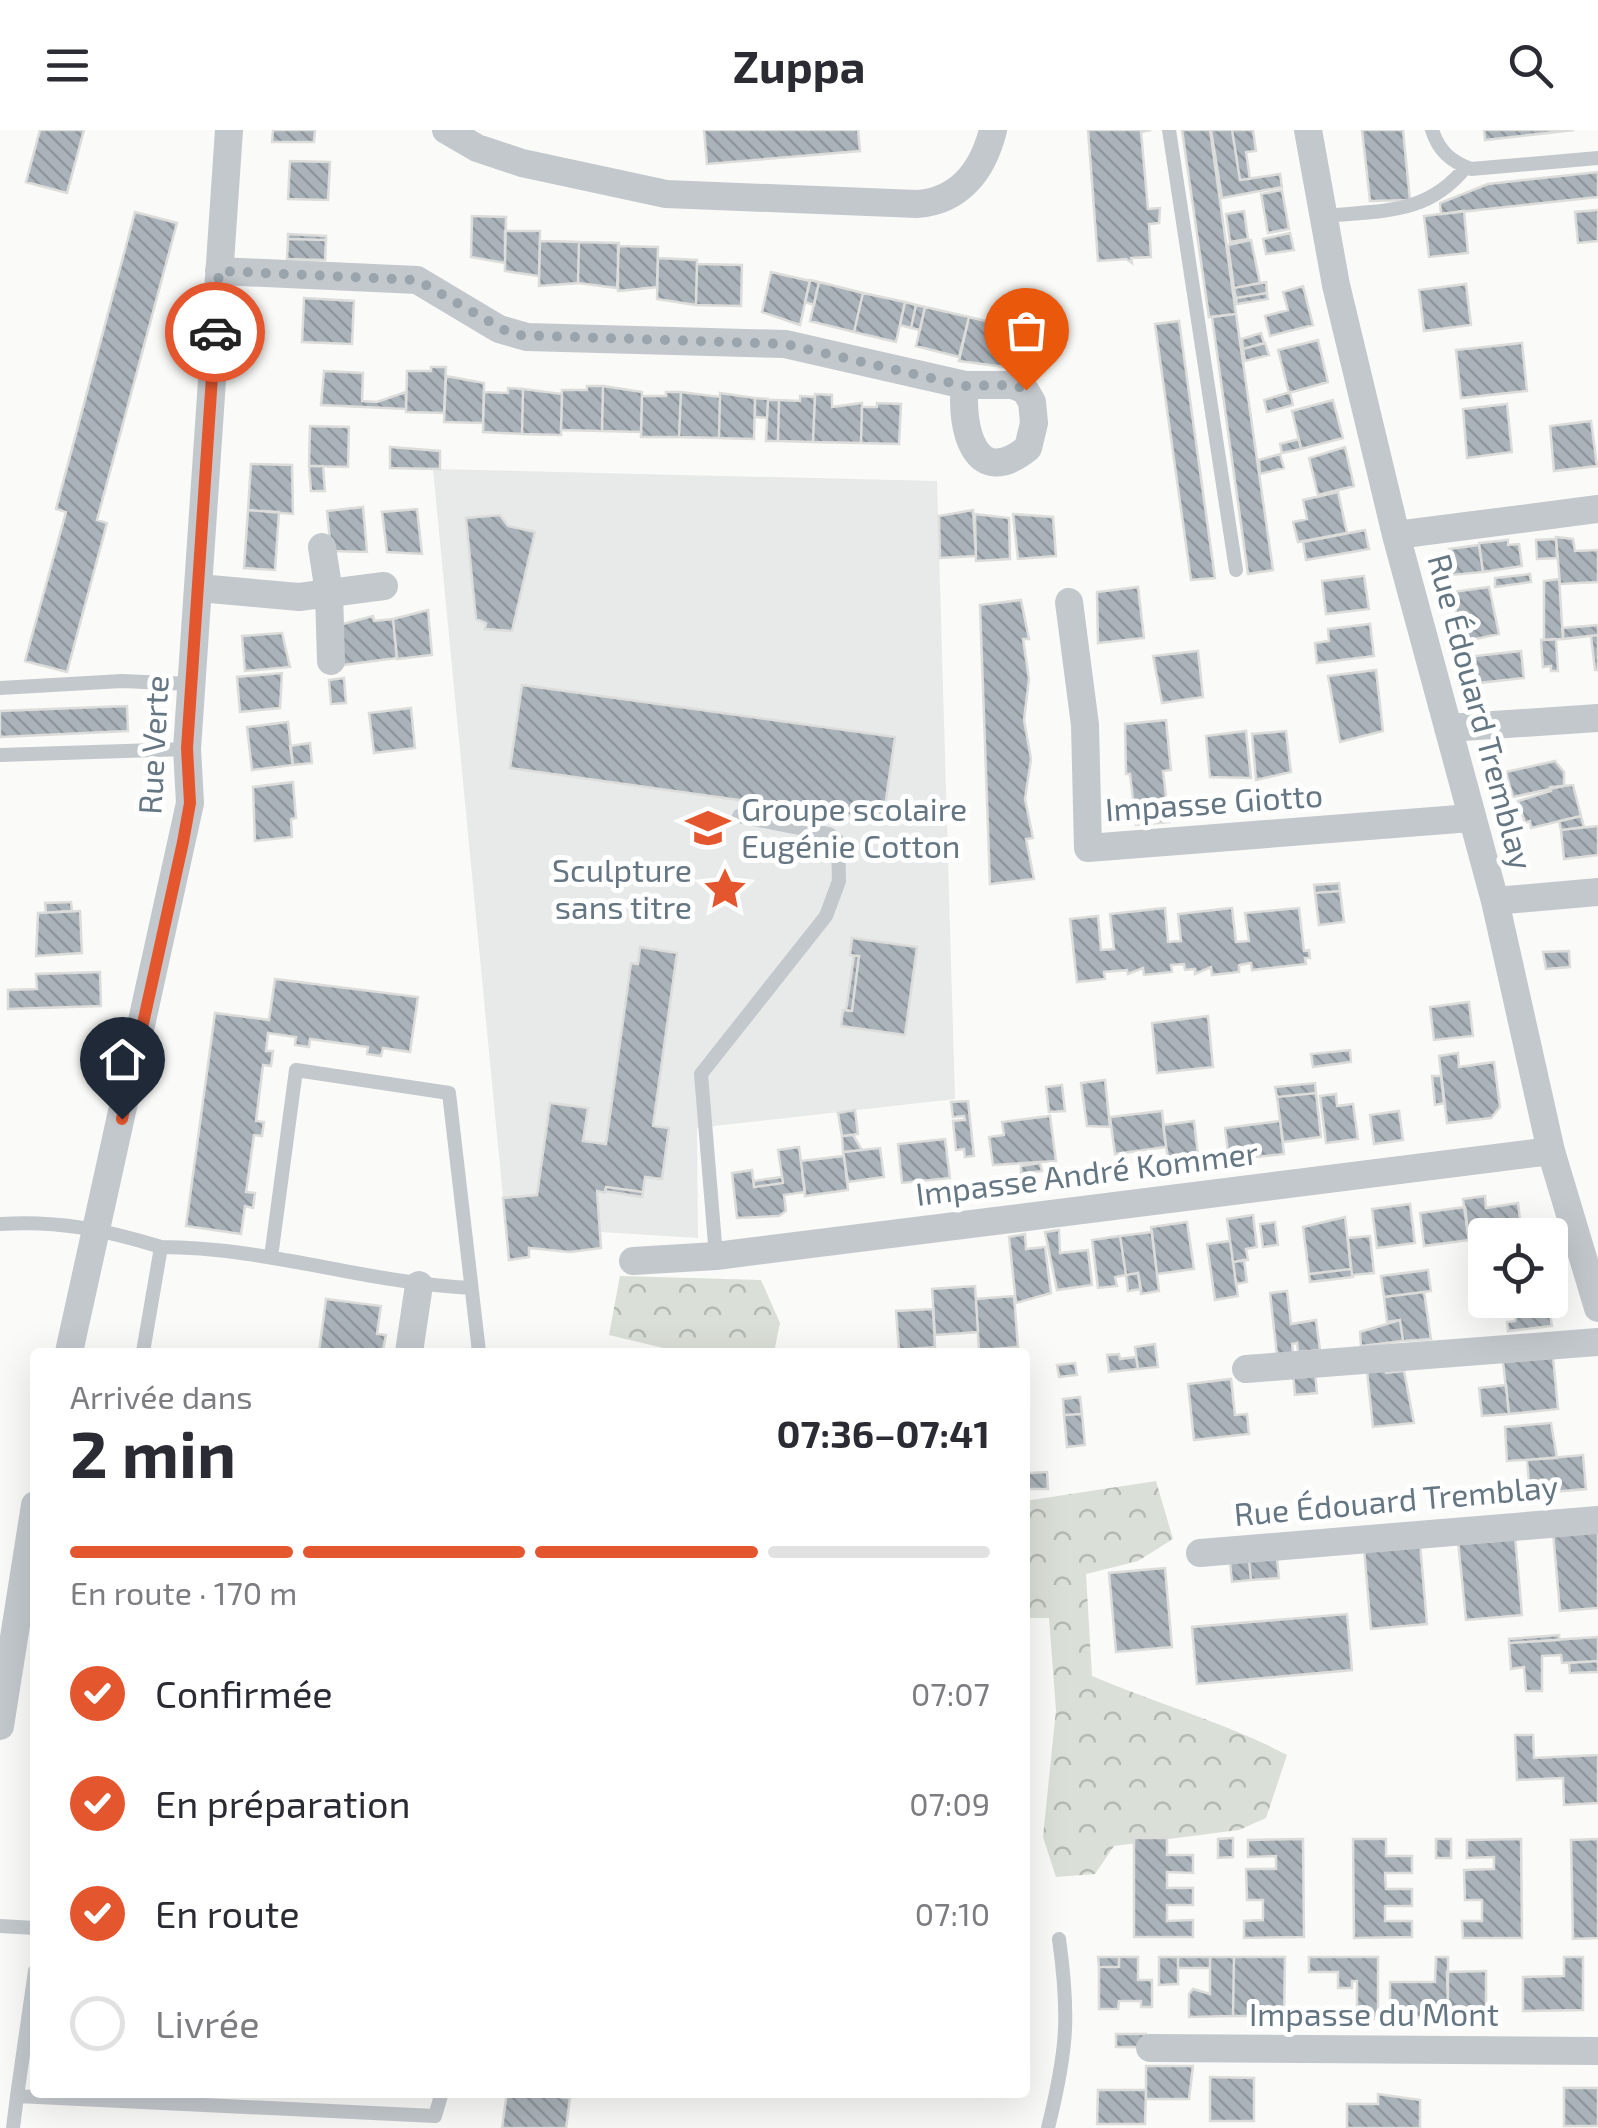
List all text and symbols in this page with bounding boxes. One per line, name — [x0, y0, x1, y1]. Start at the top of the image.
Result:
icon: menu — [40, 38, 95, 93]
text: Zuppa — [733, 38, 865, 92]
icon: search — [1503, 38, 1558, 93]
courier — [165, 282, 265, 382]
pin — [984, 288, 1069, 391]
icon: bag — [999, 303, 1054, 358]
icon: car — [188, 305, 243, 360]
street label: Rue Édouard Tremblay — [1421, 549, 1542, 874]
street label: Rue Verte — [129, 674, 175, 815]
street label: Impasse Giotto — [1104, 774, 1324, 828]
place label: Groupe scolaire Eugénie Cotton — [741, 789, 967, 864]
school or university icon: Groupe scolaire Eugénie Cotton — [684, 804, 732, 852]
place label: Sculpture sans titre — [552, 850, 692, 925]
place icon: Sculpture sans titre — [701, 865, 749, 913]
pin — [80, 1017, 165, 1120]
icon: home — [95, 1032, 150, 1087]
street label: Impasse André Kommer — [913, 1132, 1260, 1212]
map controls — [1468, 1218, 1568, 1318]
button: locate — [1468, 1218, 1568, 1318]
text: Arrivée dans — [70, 1377, 253, 1415]
text: 07:36–07:41 — [777, 1410, 990, 1456]
text: 2 min — [70, 1413, 236, 1491]
street label: Rue Édouard Tremblay — [1232, 1466, 1560, 1532]
text: En route · 170 m — [70, 1573, 297, 1611]
icon: check — [70, 1666, 125, 1721]
text: Confirmée — [155, 1670, 333, 1716]
text: 07:07 — [911, 1674, 990, 1712]
icon: check — [70, 1776, 125, 1831]
text: En préparation — [155, 1780, 411, 1826]
text: 07:09 — [909, 1784, 990, 1822]
icon: check — [70, 1886, 125, 1941]
text: En route — [155, 1890, 300, 1936]
text: 07:10 — [915, 1894, 990, 1932]
street label: Impasse du Mont — [1249, 1994, 1499, 2032]
text: Livrée — [155, 2000, 260, 2046]

